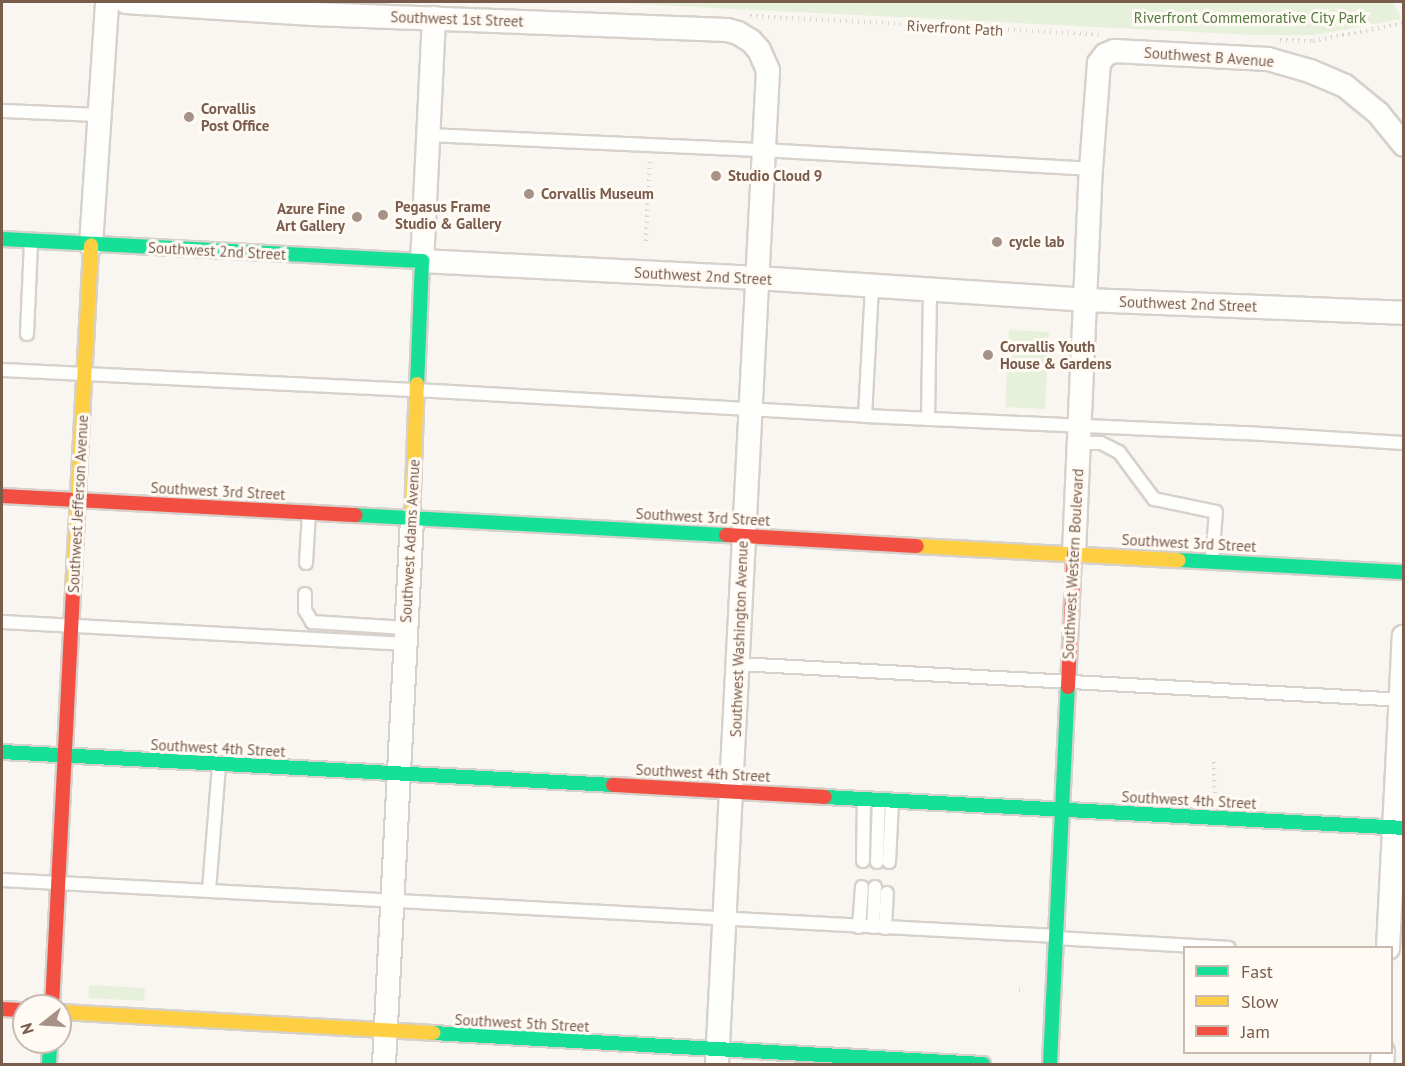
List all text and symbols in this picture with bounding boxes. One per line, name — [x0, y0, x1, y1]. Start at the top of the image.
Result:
street label: Southwest 1st Street — [390, 8, 524, 30]
park label: Riverfront Commemorative City Park — [1134, 9, 1366, 27]
street label: Riverfront Path — [906, 16, 1004, 40]
street label: Southwest B Avenue — [1143, 43, 1275, 71]
place label: Corvallis Post Office — [201, 99, 269, 134]
marker: Corvallis Post Office — [182, 110, 196, 124]
place label: Studio Cloud 9 — [728, 167, 823, 185]
marker: Studio Cloud 9 — [709, 169, 723, 183]
place label: Corvallis Museum — [541, 185, 654, 203]
marker: Corvallis Museum — [522, 187, 536, 201]
place label: Pegasus Frame Studio & Gallery — [395, 197, 502, 232]
place label: Azure Fine Art Gallery — [276, 199, 345, 234]
marker: Pegasus Frame Studio & Gallery — [376, 208, 390, 222]
marker: Azure Fine Art Gallery — [350, 210, 364, 224]
place label: cycle lab — [1009, 233, 1065, 251]
marker: cycle lab — [990, 235, 1004, 249]
street label: Southwest 2nd Street — [148, 238, 286, 264]
street label: Southwest 2nd Street — [634, 263, 772, 289]
street label: Southwest 2nd Street — [1119, 293, 1257, 315]
place label: Corvallis Youth House & Gardens — [1000, 337, 1112, 372]
marker: Corvallis Youth House & Gardens — [981, 348, 995, 362]
street label: Southwest Jefferson Avenue — [64, 414, 92, 594]
street label: Southwest Adams Avenue — [397, 458, 423, 624]
street label: Southwest Western Boulevard — [1059, 468, 1087, 660]
street label: Southwest 3rd Street — [150, 478, 286, 504]
street label: Southwest 3rd Street — [635, 504, 771, 530]
street label: Southwest 3rd Street — [1121, 530, 1257, 556]
street label: Southwest Washington Avenue — [727, 540, 751, 738]
street label: Southwest 4th Street — [150, 735, 286, 761]
street label: Southwest 4th Street — [635, 760, 771, 786]
street label: Southwest 4th Street — [1121, 787, 1257, 813]
legend — [1183, 946, 1393, 1054]
text: Fast — [1241, 960, 1273, 983]
text: Slow — [1241, 990, 1279, 1013]
north arrow — [12, 994, 72, 1054]
street label: Southwest 5th Street — [454, 1010, 590, 1036]
text: Jam — [1241, 1020, 1270, 1043]
text: N — [16, 1021, 38, 1037]

